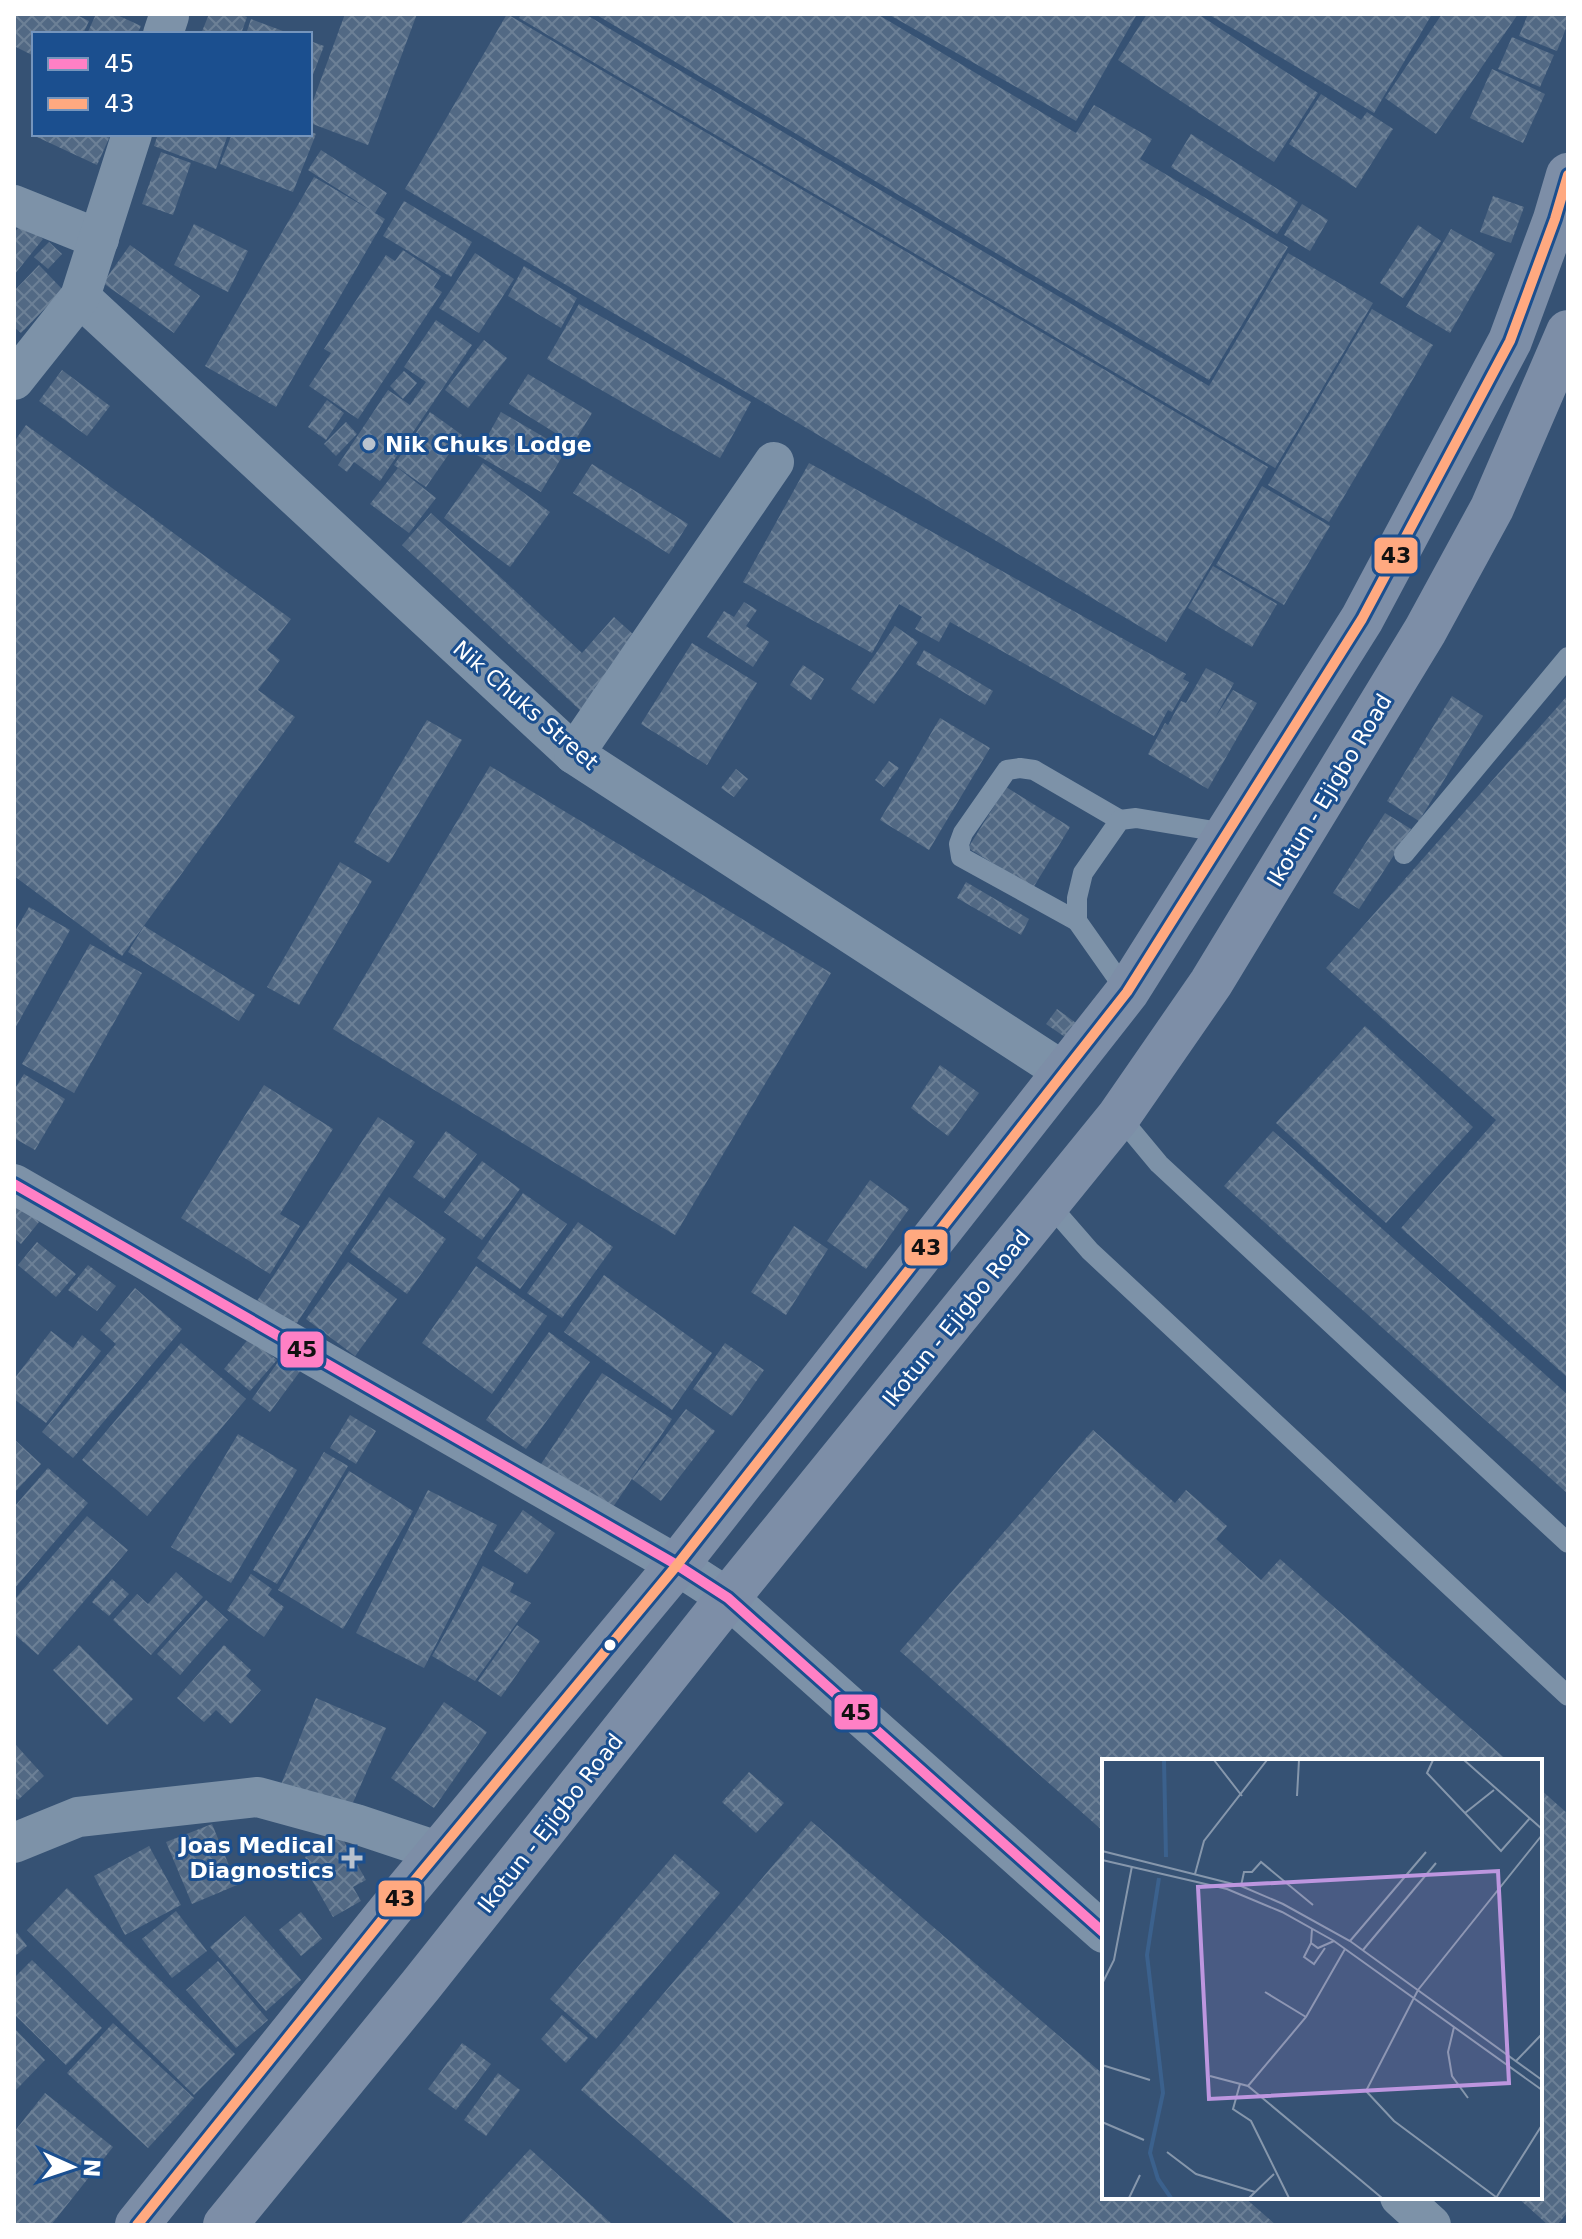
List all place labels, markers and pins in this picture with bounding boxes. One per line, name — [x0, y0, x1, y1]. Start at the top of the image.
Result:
place label: Nik Chuks Lodge — [385, 432, 592, 457]
marker: Nik Chuks Lodge — [360, 435, 378, 453]
unlabelled marker — [602, 1637, 618, 1653]
place label: Joas Medical Diagnostics — [178, 1833, 334, 1883]
marker: Joas Medical Diagnostics — [341, 1847, 363, 1869]

